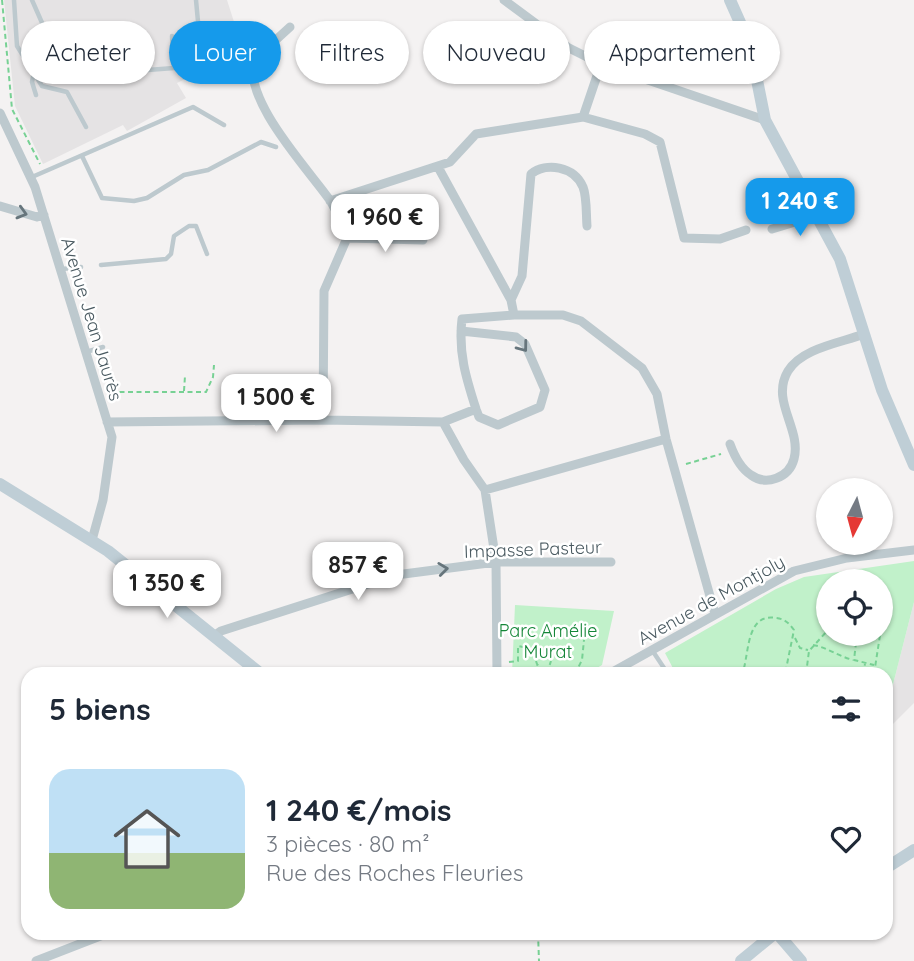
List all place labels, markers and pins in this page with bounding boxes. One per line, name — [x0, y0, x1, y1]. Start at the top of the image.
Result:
pin: 1 240 € — [735, 178, 865, 238]
pin: 1 960 € — [320, 194, 450, 254]
pin: 1 500 € — [211, 374, 341, 434]
pin: 857 € — [309, 542, 407, 602]
pin: 1 350 € — [102, 560, 232, 620]

